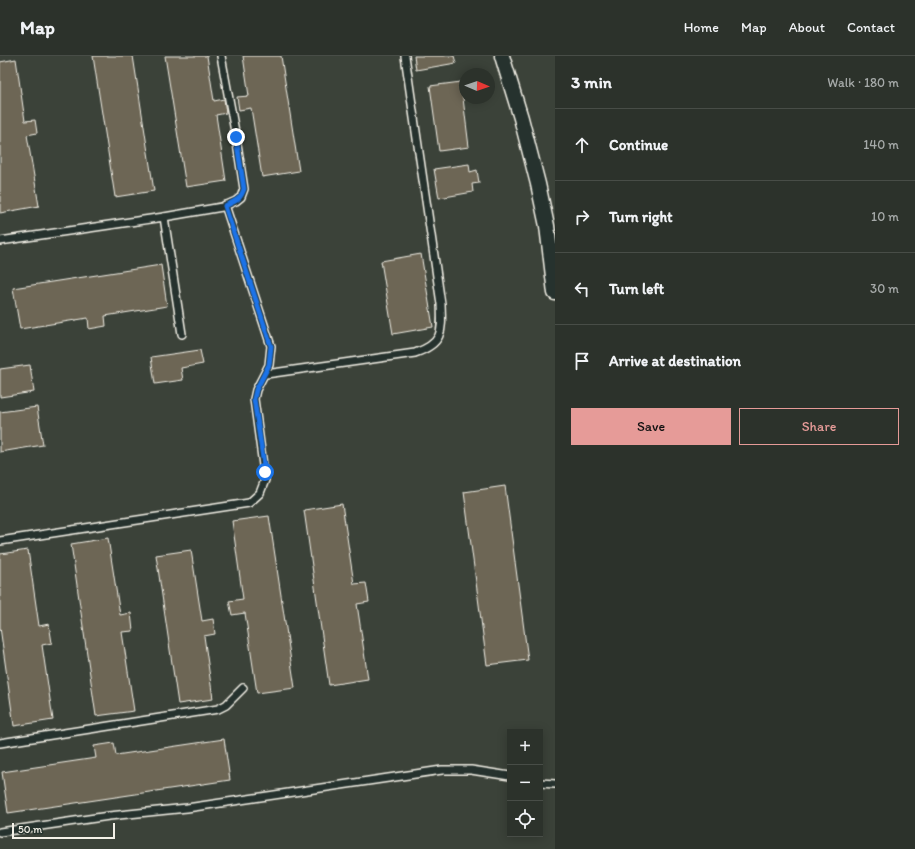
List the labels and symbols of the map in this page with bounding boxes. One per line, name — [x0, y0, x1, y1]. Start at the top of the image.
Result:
north arrow — [459, 68, 495, 104]
route end — [227, 128, 245, 146]
route start — [256, 463, 274, 481]
scale bar — [12, 821, 115, 840]

